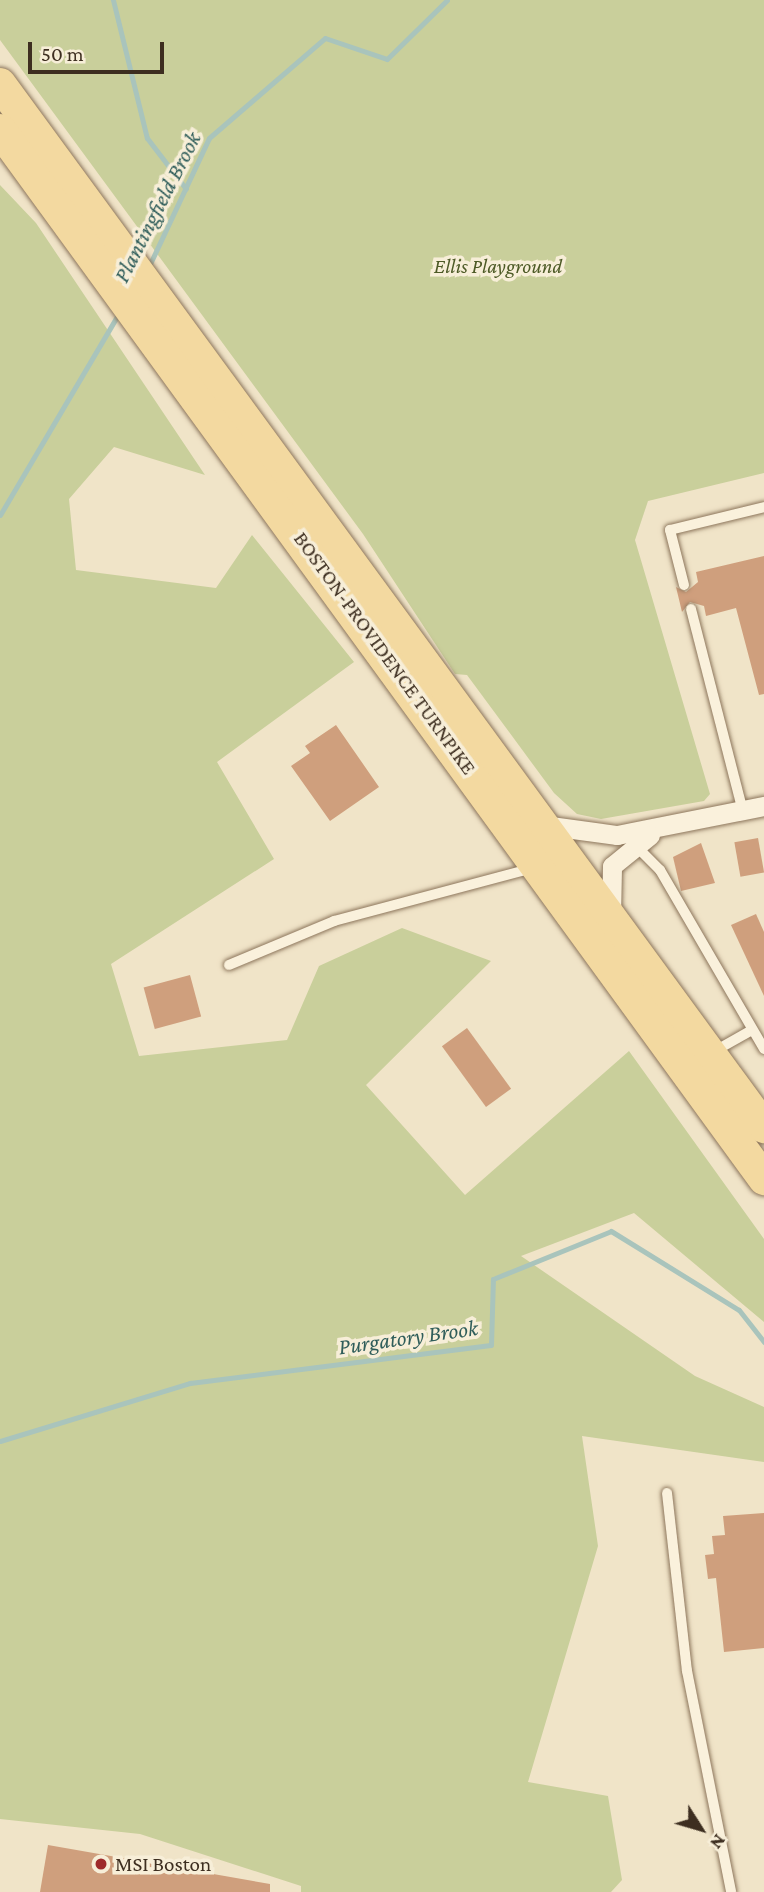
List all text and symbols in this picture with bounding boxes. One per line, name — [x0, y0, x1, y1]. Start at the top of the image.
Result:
scale bar — [32, 28, 168, 72]
text: 50 m — [41, 42, 84, 66]
water label: Plantingfield Brook — [107, 127, 207, 287]
park label: Ellis Playground — [434, 253, 562, 279]
street label: BOSTON-PROVIDENCE TURNPIKE — [288, 527, 482, 779]
water label: Purgatory Brook — [336, 1314, 480, 1360]
north arrow — [666, 1794, 736, 1864]
text: N — [706, 1830, 730, 1853]
place label: MSI Boston — [115, 1851, 211, 1877]
marker: MSI Boston — [93, 1856, 109, 1872]

